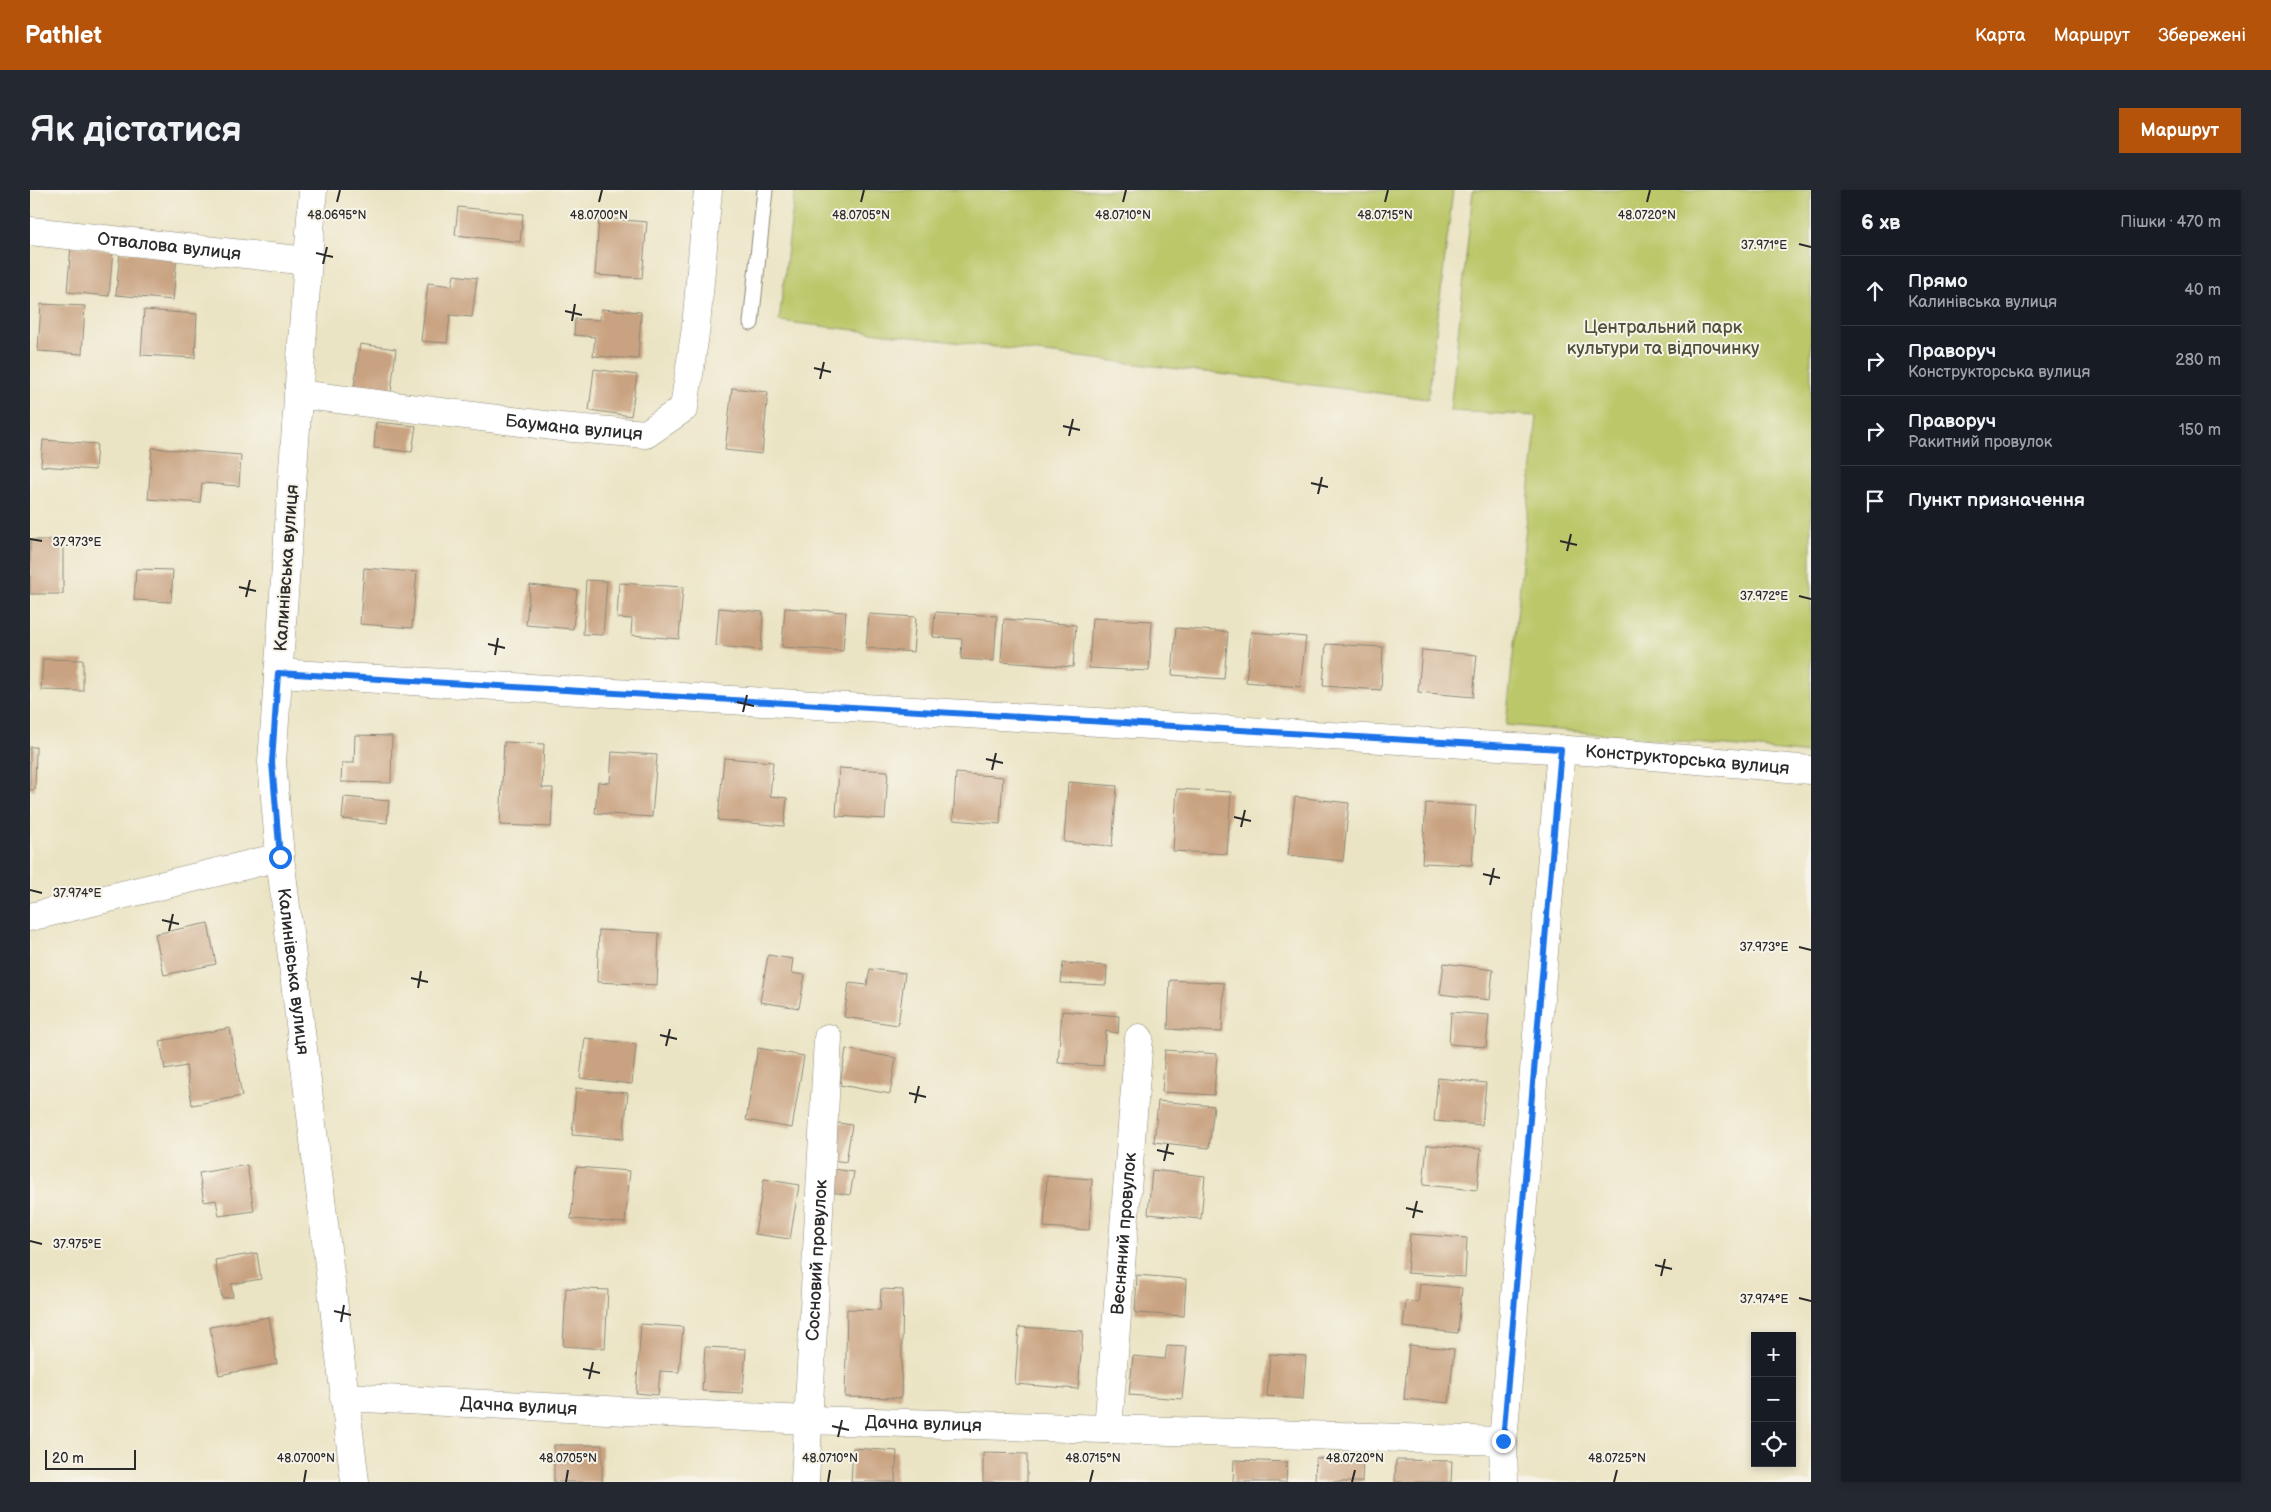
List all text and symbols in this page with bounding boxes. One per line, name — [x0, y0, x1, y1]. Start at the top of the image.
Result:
text: Pathlet — [25, 21, 102, 50]
text: Карта — [1975, 25, 2026, 46]
text: Маршрут — [2054, 25, 2130, 46]
text: Збережені — [2158, 25, 2246, 46]
button: Маршрут — [2119, 108, 2241, 153]
text: Як дістатися — [30, 109, 242, 152]
text: 48.0695°N — [307, 208, 367, 223]
text: 48.0700°N — [570, 208, 628, 223]
text: 48.0705°N — [832, 208, 890, 223]
text: 48.0710°N — [1095, 208, 1151, 223]
text: 48.0715°N — [1357, 208, 1413, 223]
text: 48.0720°N — [1618, 208, 1676, 223]
text: 6 хв — [1861, 210, 1900, 235]
text: Пішки · 470 m — [2120, 213, 2221, 232]
street label: Отвалова вулиця — [96, 228, 242, 265]
text: 37.971°E — [1741, 238, 1787, 253]
text: Прямо — [1908, 270, 1968, 293]
icon: ahead — [1861, 277, 1889, 305]
text: 40 m — [2184, 281, 2221, 300]
text: Калинівська вулиця — [1908, 293, 2057, 312]
park label: Центральний парк культури та відпочинку — [1567, 317, 1760, 359]
text: Праворуч — [1908, 340, 1996, 363]
icon: right — [1861, 347, 1889, 375]
text: 280 m — [2175, 351, 2221, 370]
text: Конструкторська вулиця — [1908, 363, 2090, 382]
street label: Баумана вулиця — [504, 410, 644, 445]
text: Праворуч — [1908, 410, 1996, 433]
icon: right — [1861, 417, 1889, 445]
text: 150 m — [2179, 421, 2221, 440]
text: Ракитний провулок — [1908, 433, 2052, 452]
street label: Калинівська вулиця — [270, 484, 303, 652]
icon: arrive — [1861, 487, 1889, 515]
text: Пункт призначення — [1908, 489, 2085, 512]
text: 37.973°E — [52, 535, 102, 550]
text: 37.972°E — [1740, 589, 1788, 604]
street label: Конструкторська вулиця — [1584, 741, 1790, 779]
route start — [269, 846, 292, 869]
text: 37.974°E — [53, 886, 101, 901]
street label: Калинівська вулиця — [273, 887, 314, 1056]
text: 37.973°E — [1739, 940, 1789, 955]
street label: Весняний провулок — [1107, 1151, 1141, 1316]
street label: Сосновий провулок — [802, 1179, 832, 1342]
text: 37.975°E — [53, 1237, 101, 1252]
text: 37.974°E — [1740, 1292, 1788, 1307]
map controls — [1751, 1332, 1796, 1467]
button: + — [1751, 1332, 1796, 1377]
button: − — [1751, 1377, 1796, 1422]
street label: Дачна вулиця — [460, 1393, 578, 1420]
street label: Дачна вулиця — [865, 1412, 982, 1436]
button: locate — [1751, 1422, 1796, 1467]
route end — [1492, 1430, 1515, 1453]
scale bar — [45, 1447, 136, 1470]
text: 20 m — [52, 1450, 84, 1467]
text: 48.0700°N — [277, 1451, 335, 1466]
text: 48.0705°N — [539, 1451, 597, 1466]
text: 48.0710°N — [802, 1451, 858, 1466]
text: 48.0715°N — [1065, 1451, 1121, 1466]
text: 48.0720°N — [1326, 1451, 1384, 1466]
text: 48.0725°N — [1588, 1451, 1646, 1466]

